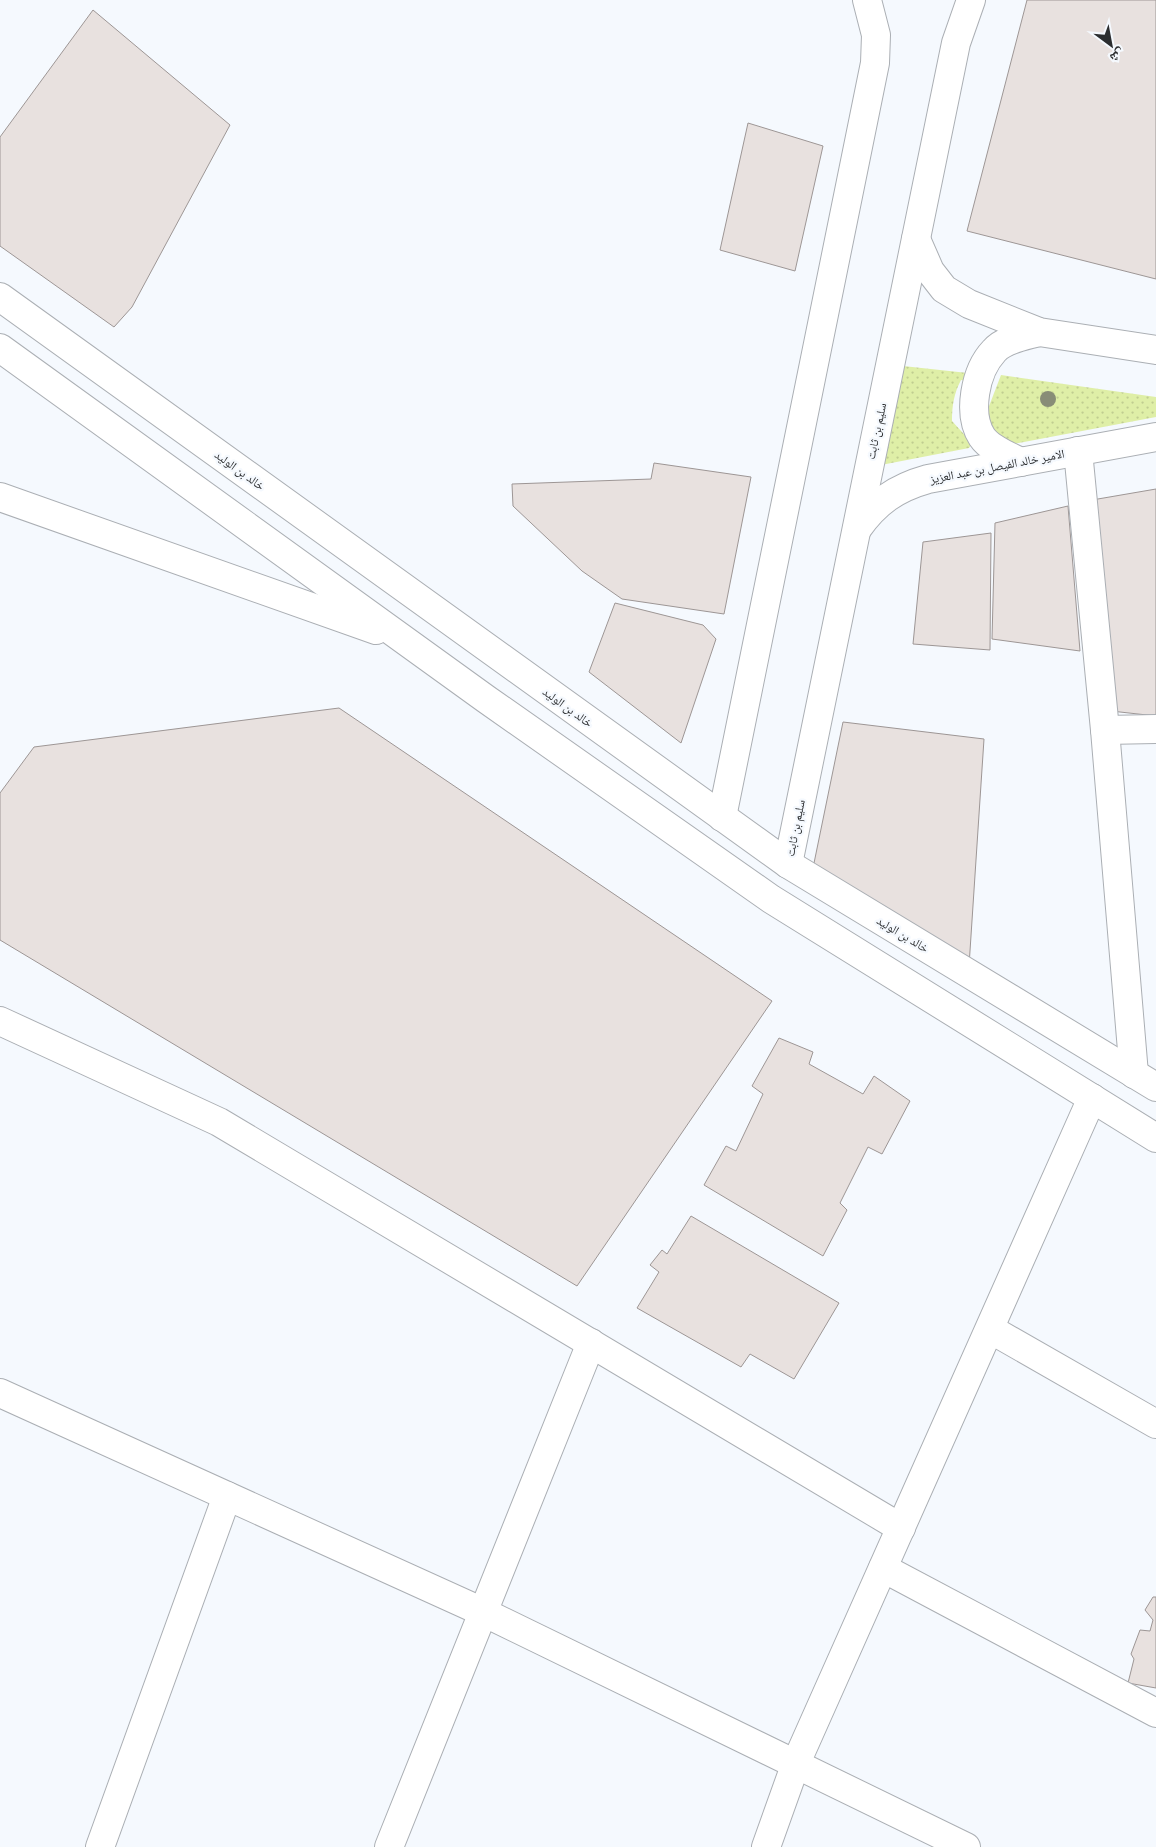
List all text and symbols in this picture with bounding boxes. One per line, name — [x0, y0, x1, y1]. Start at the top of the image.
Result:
north arrow — [1086, 20, 1136, 70]
text: ش — [1107, 44, 1128, 67]
street label: سليم بن ثابت — [864, 401, 890, 461]
street label: الامير خالد الفيصل بن عبد العزيز — [928, 447, 1066, 487]
street label: خالد بن الوليد — [212, 448, 268, 494]
street label: خالد بن الوليد — [540, 685, 596, 731]
street label: سليم بن ثابت — [783, 798, 809, 858]
street label: خالد بن الوليد — [874, 913, 932, 956]

